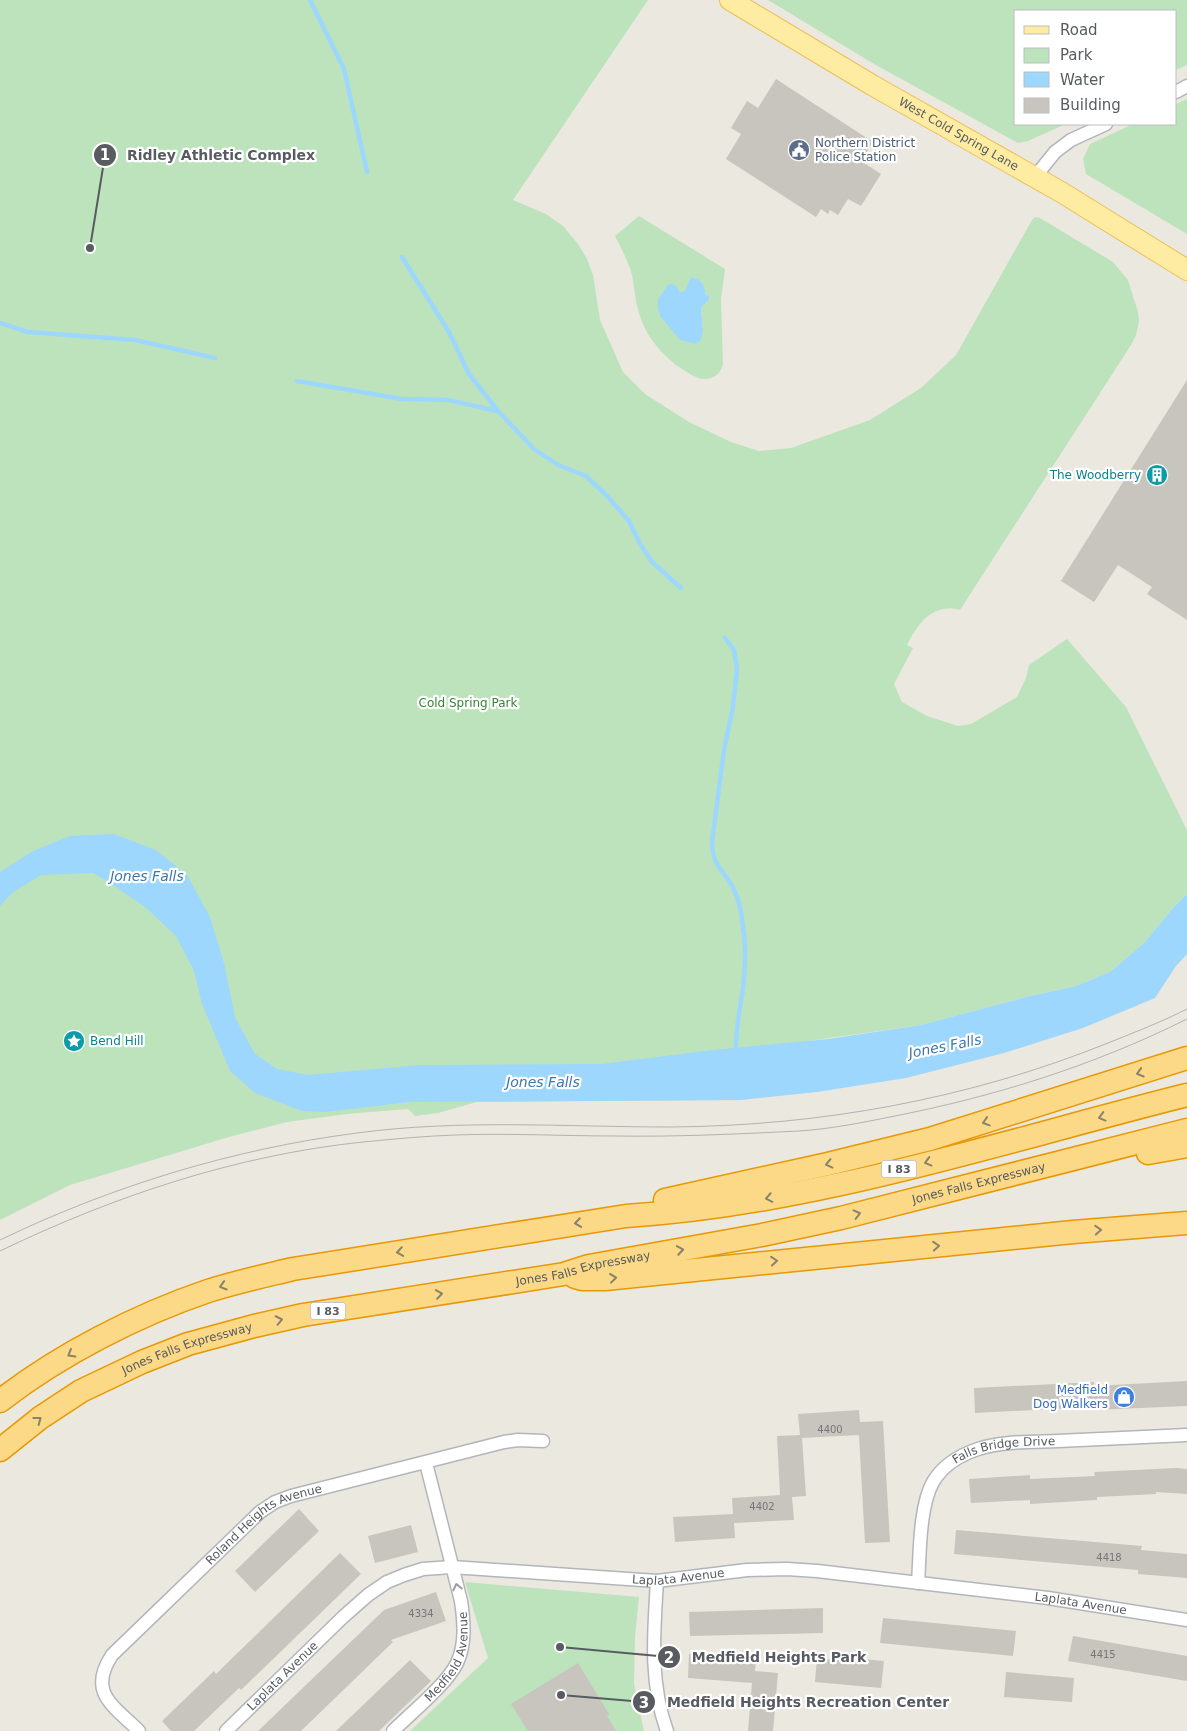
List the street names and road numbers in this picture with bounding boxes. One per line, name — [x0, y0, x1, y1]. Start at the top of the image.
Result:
street label: West Cold Spring Lane — [896, 95, 1021, 174]
street label: Jones Falls Expressway — [910, 1159, 1047, 1207]
road number: I 83 — [882, 1160, 916, 1178]
street label: Jones Falls Expressway — [514, 1248, 652, 1289]
road number: I 83 — [310, 1302, 346, 1320]
street label: Jones Falls Expressway — [119, 1320, 254, 1378]
street label: Falls Bridge Drive — [950, 1434, 1055, 1467]
street label: Roland Heights Avenue — [203, 1481, 323, 1568]
street label: Laplata Avenue — [632, 1566, 725, 1588]
street label: Laplata Avenue — [1034, 1590, 1128, 1617]
street label: Medfield Avenue — [422, 1611, 471, 1704]
street label: Laplata Avenue — [244, 1638, 321, 1713]

